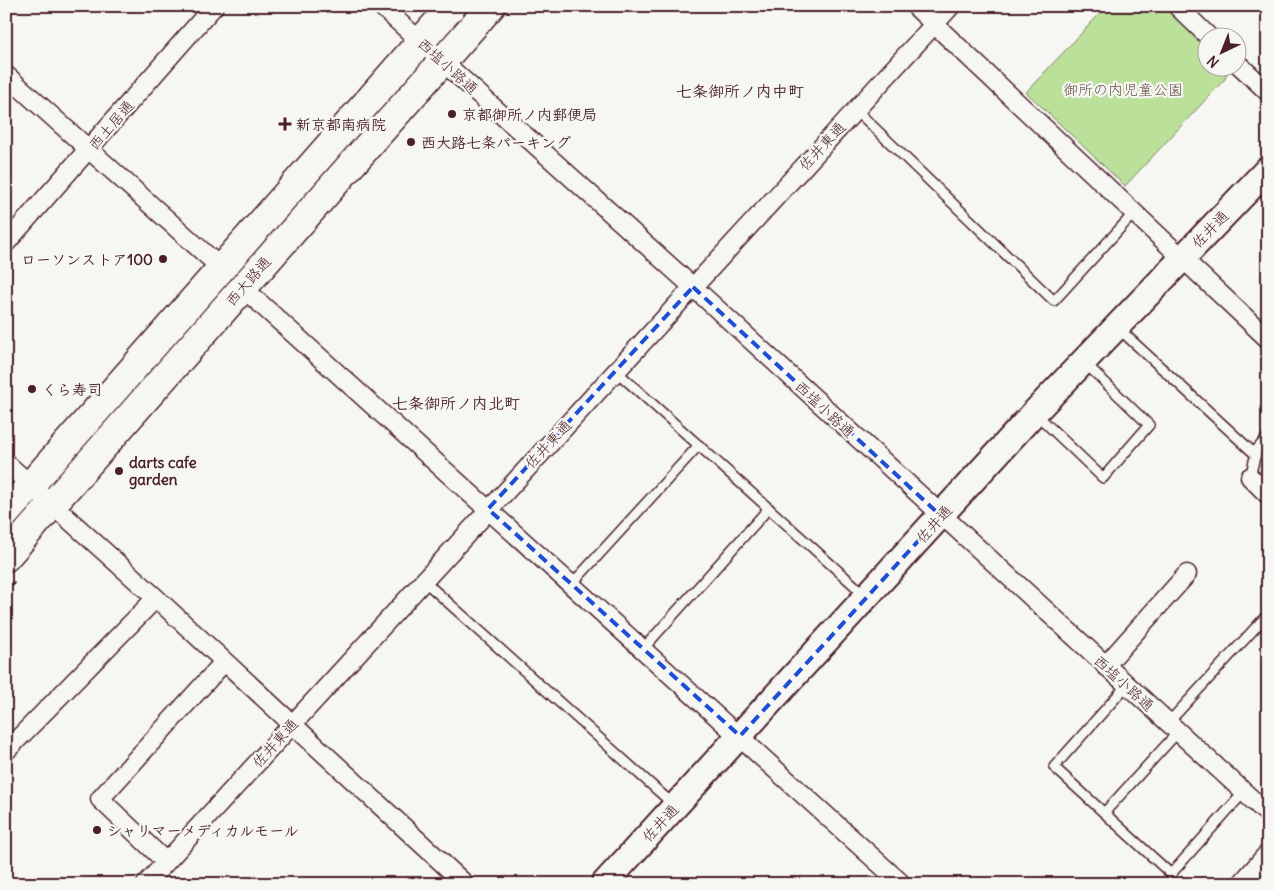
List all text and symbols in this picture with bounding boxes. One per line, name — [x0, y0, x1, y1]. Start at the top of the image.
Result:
north arrow — [1196, 28, 1246, 78]
street label: 西塩小路通 — [414, 34, 482, 98]
text: N — [1203, 52, 1223, 71]
park label: 御所の内児童公園 — [1063, 80, 1183, 99]
district label: 七条御所ノ内中町 — [676, 81, 804, 101]
street label: 西土居通 — [84, 96, 138, 154]
place label: 京都御所ノ内郵便局 — [462, 105, 597, 124]
marker: 京都御所ノ内郵便局 — [446, 108, 458, 120]
place label: 新京都南病院 — [296, 115, 386, 134]
marker: 新京都南病院 — [278, 117, 292, 131]
street label: 佐井東通 — [795, 118, 849, 174]
place label: 西大路七条パーキング — [421, 133, 571, 152]
marker: 西大路七条パーキング — [405, 136, 417, 148]
street label: 佐井通 — [1188, 206, 1232, 252]
place label: ローソンストア100 — [21, 250, 153, 269]
street label: 西大路通 — [221, 252, 275, 310]
marker: ローソンストア100 — [157, 253, 169, 265]
street label: 西塩小路通 — [791, 376, 859, 442]
place label: くら寿司 — [42, 380, 102, 399]
marker: くら寿司 — [26, 383, 38, 395]
district label: 七条御所ノ内北町 — [392, 393, 520, 413]
street label: 佐井東通 — [521, 416, 575, 472]
place label: darts cafe garden — [129, 453, 197, 490]
marker: darts cafe garden — [113, 465, 125, 477]
street label: 佐井通 — [912, 501, 956, 547]
street label: 西塩小路通 — [1090, 651, 1158, 715]
street label: 佐井東通 — [248, 714, 302, 772]
street label: 佐井通 — [638, 800, 682, 846]
place label: シャリマーメディカルモール — [107, 821, 299, 840]
marker: シャリマーメディカルモール — [91, 824, 103, 836]

